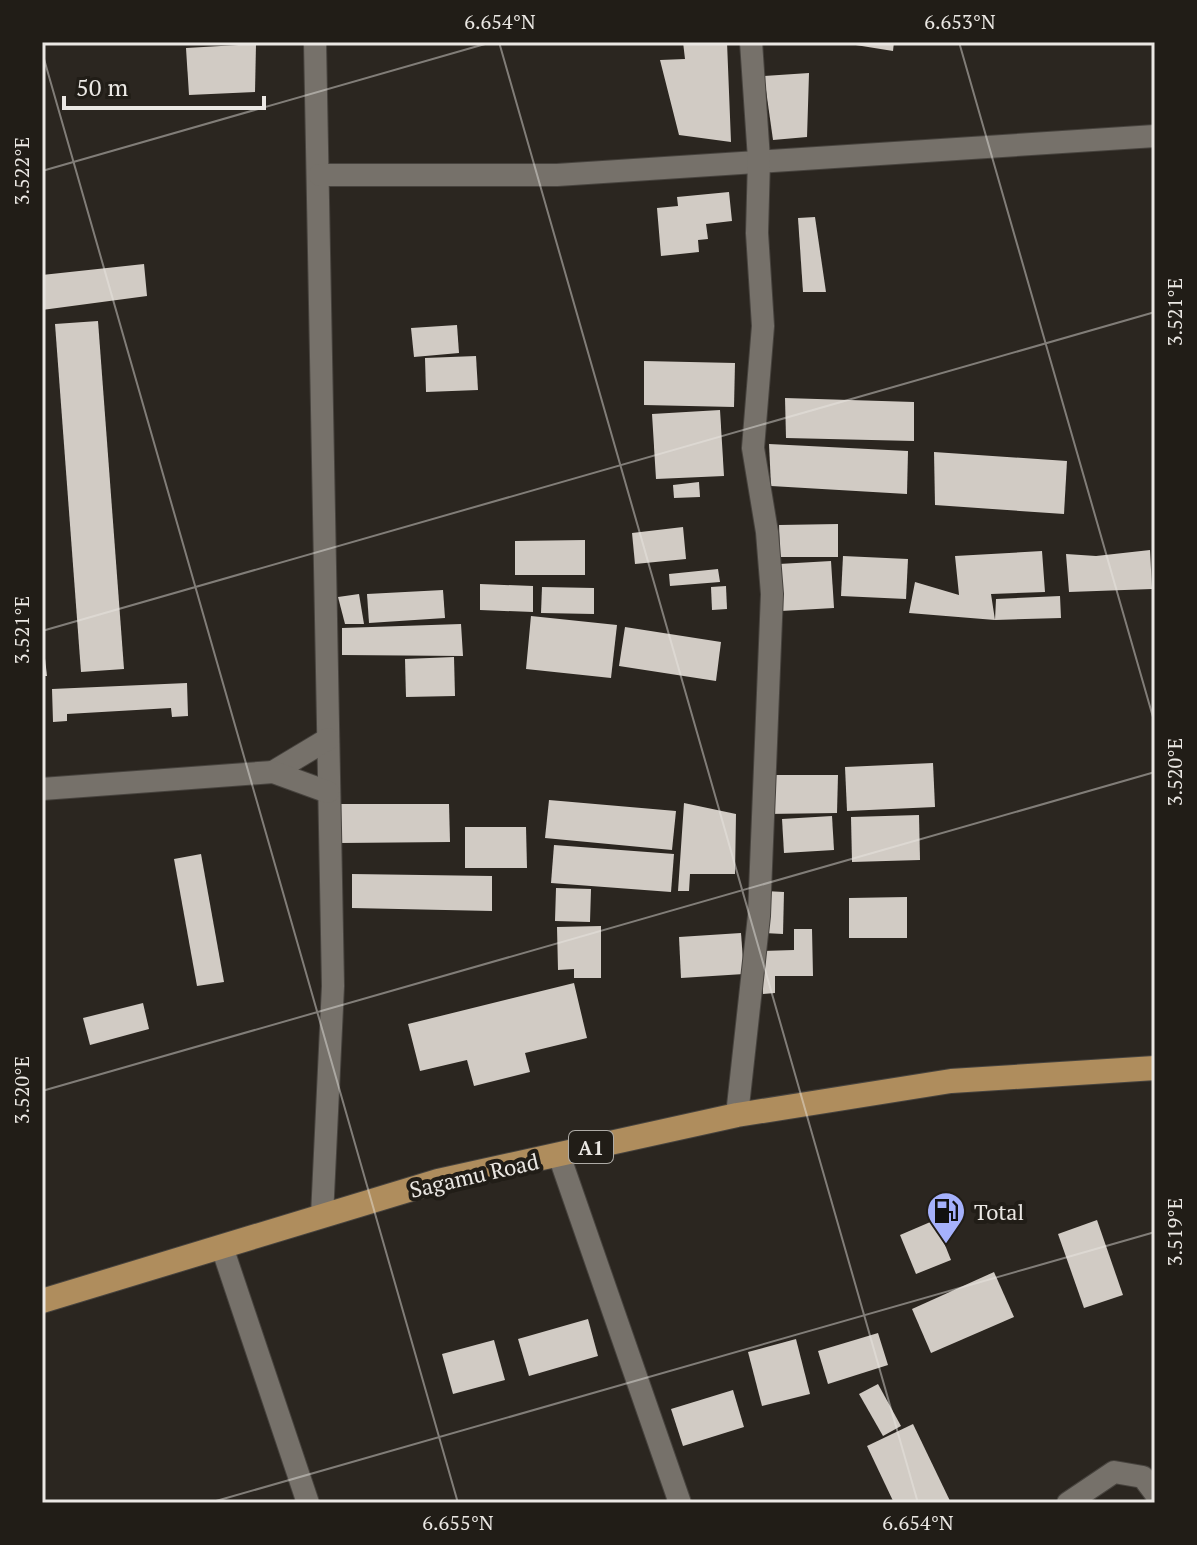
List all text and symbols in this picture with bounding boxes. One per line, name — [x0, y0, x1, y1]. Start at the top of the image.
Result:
text: 6.654°N — [464, 8, 536, 35]
text: 6.653°N — [924, 8, 996, 35]
scale bar — [64, 60, 264, 110]
text: 50 m — [76, 71, 128, 103]
text: 3.522°E — [8, 137, 35, 205]
text: 3.521°E — [1161, 278, 1188, 346]
text: 3.521°E — [8, 596, 35, 664]
text: 3.520°E — [1161, 738, 1188, 806]
text: 3.520°E — [8, 1056, 35, 1124]
road number: A1 — [569, 1131, 613, 1163]
street label: Sagamu Road — [407, 1146, 541, 1204]
fuel station icon: Total — [925, 1190, 967, 1245]
place label: Total — [974, 1197, 1024, 1226]
text: 3.519°E — [1161, 1198, 1188, 1266]
text: 6.655°N — [422, 1509, 494, 1536]
text: 6.654°N — [882, 1509, 954, 1536]

